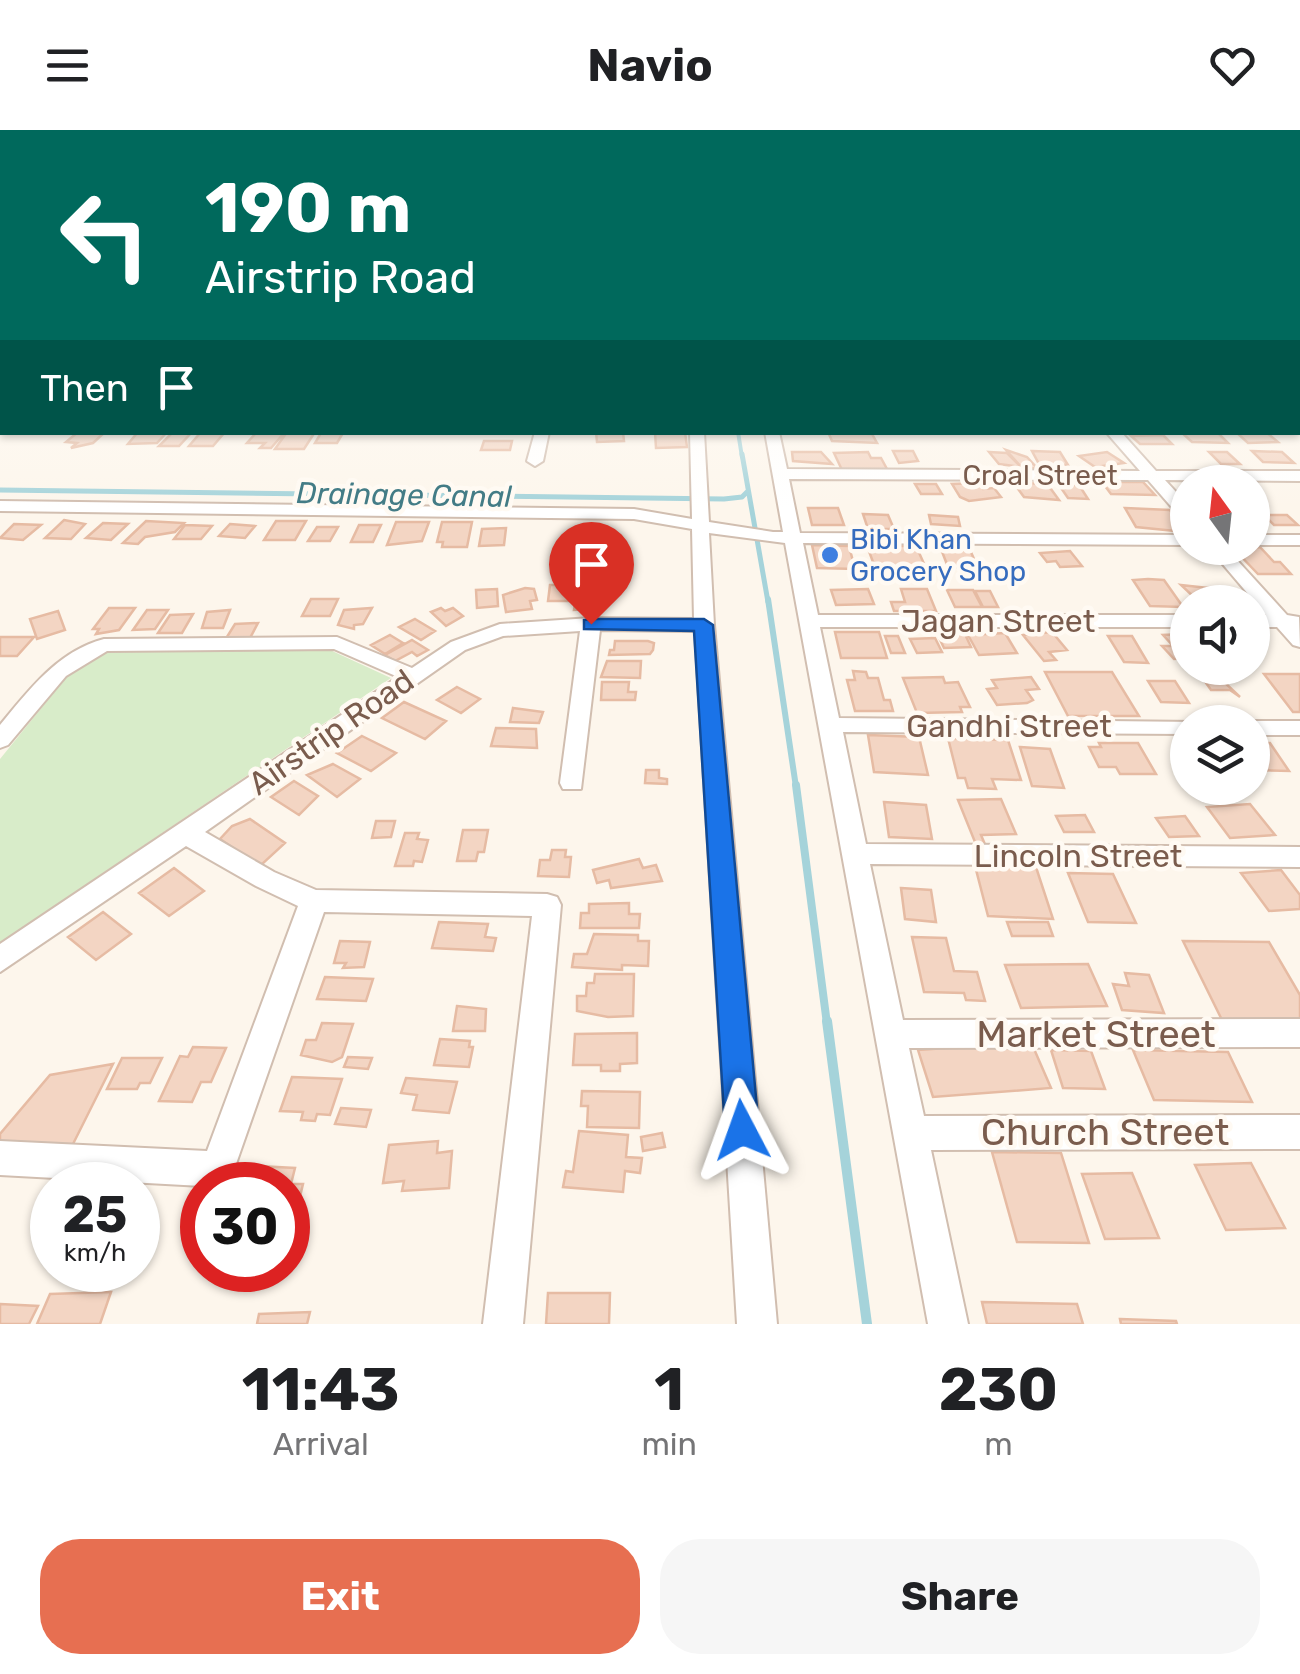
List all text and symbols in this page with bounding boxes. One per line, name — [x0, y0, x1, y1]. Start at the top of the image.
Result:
icon: menu — [40, 38, 95, 93]
icon: heart — [1205, 38, 1260, 93]
text: Navio — [587, 39, 713, 92]
text: 190 m — [205, 167, 411, 250]
icon: left — [40, 170, 170, 300]
text: Airstrip Road — [205, 251, 476, 304]
icon: arrive — [149, 360, 204, 415]
text: Then — [40, 365, 129, 411]
street label: Croal Street — [962, 459, 1118, 492]
north arrow — [1170, 465, 1270, 565]
map controls — [1170, 465, 1270, 805]
water label: Drainage Canal — [296, 475, 513, 515]
pin — [549, 522, 634, 625]
place label: Bibi Khan Grocery Shop — [850, 523, 1026, 588]
icon: arrive — [564, 537, 619, 592]
marker: Bibi Khan Grocery Shop — [819, 544, 841, 566]
button: sound — [1170, 585, 1270, 685]
street label: Jagan Street — [901, 602, 1095, 640]
street label: Airstrip Road — [241, 661, 421, 803]
button: layers — [1170, 705, 1270, 805]
street label: Gandhi Street — [906, 707, 1112, 745]
street label: Lincoln Street — [974, 837, 1182, 875]
street label: Market Street — [976, 1011, 1216, 1057]
position arrow — [690, 1078, 794, 1182]
street label: Church Street — [981, 1109, 1229, 1155]
speed limit sign: 30 — [180, 1162, 310, 1292]
text: 25 — [63, 1185, 127, 1245]
text: km/h — [64, 1238, 126, 1267]
text: 11:43 — [242, 1354, 400, 1425]
text: 1 — [654, 1354, 684, 1425]
text: 230 — [939, 1354, 1058, 1425]
text: Arrival — [273, 1425, 369, 1463]
text: min — [641, 1425, 697, 1463]
text: m — [984, 1425, 1013, 1463]
button: Exit — [40, 1539, 640, 1654]
button: Share — [660, 1539, 1260, 1654]

